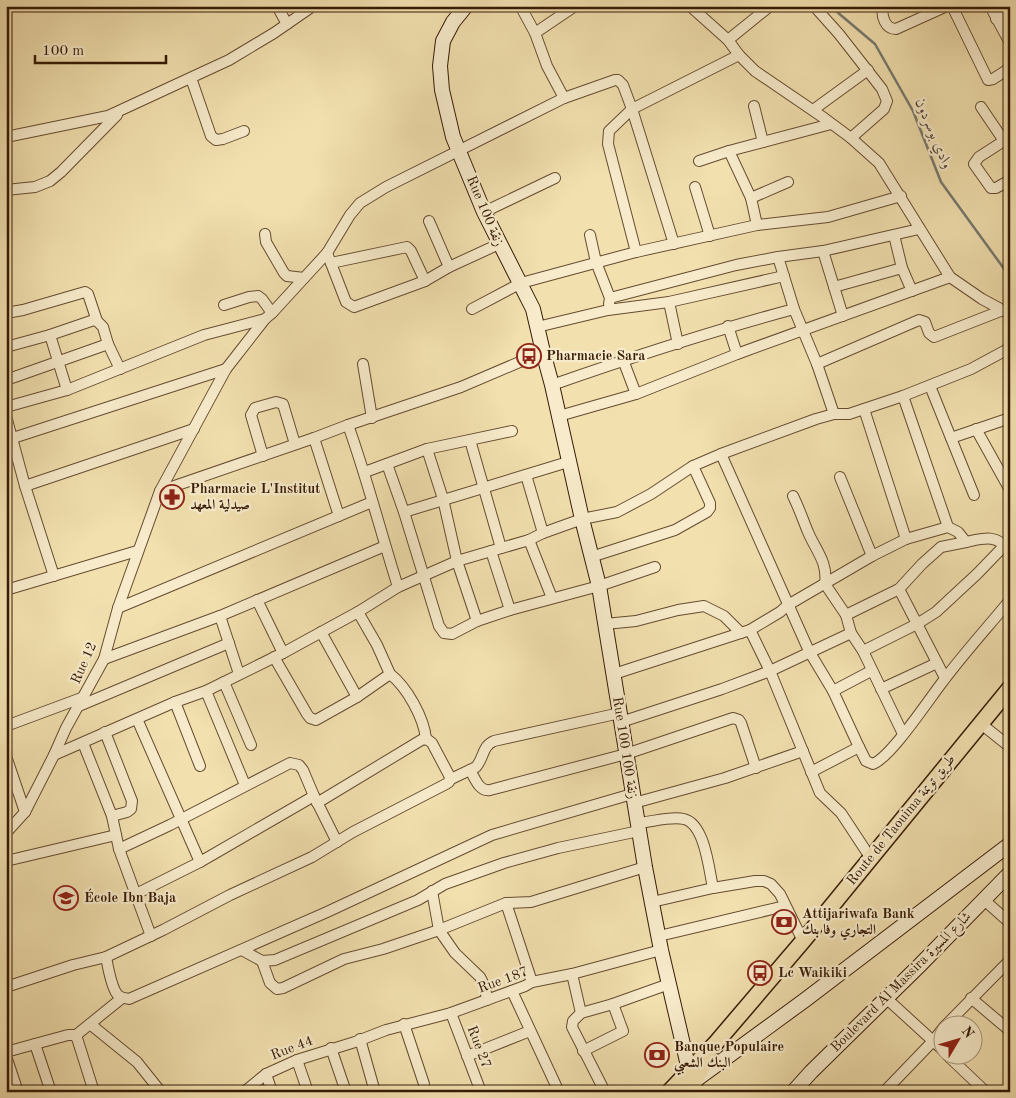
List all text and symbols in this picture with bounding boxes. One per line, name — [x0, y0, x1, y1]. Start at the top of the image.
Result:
scale bar — [35, 32, 166, 64]
text: 100 m — [42, 44, 84, 59]
water label: وادي بوسردون — [909, 97, 954, 172]
street label: Rue 100 زنقة — [463, 174, 506, 249]
bus stop icon: Pharmacie Sara — [516, 343, 542, 369]
place label: Pharmacie Sara — [546, 349, 645, 363]
place label: Pharmacie L'Institut صيدلية المعهد — [190, 482, 320, 512]
pharmacy icon: Pharmacie L'Institut صيدلية المعهد — [159, 484, 185, 510]
street label: Rue 12 — [69, 640, 99, 686]
street label: Rue 100 زنقة 100 — [609, 696, 640, 800]
street label: Route de Taouima طريق تويمة — [844, 752, 959, 889]
school or university icon: École Ibn Baja — [53, 885, 79, 911]
place label: École Ibn Baja — [84, 888, 176, 905]
place label: Attijariwafa Bank التجاري وفا بنك — [802, 907, 915, 941]
bank icon: Attijariwafa Bank التجاري وفا بنك — [771, 909, 797, 935]
street label: Boulevard Al Massira شارع المسيرة — [828, 909, 977, 1058]
bus stop icon: Lc Waikiki — [747, 960, 773, 986]
street label: Rue 187 — [476, 964, 530, 996]
place label: Lc Waikiki — [778, 966, 847, 980]
north arrow — [934, 1016, 984, 1066]
street label: Rue 27 — [465, 1024, 493, 1070]
text: N — [959, 1024, 976, 1041]
street label: Rue 44 — [269, 1034, 315, 1062]
place label: Banque Populaire البنك الشعبي — [674, 1040, 784, 1076]
bank icon: Banque Populaire البنك الشعبي — [644, 1042, 670, 1068]

